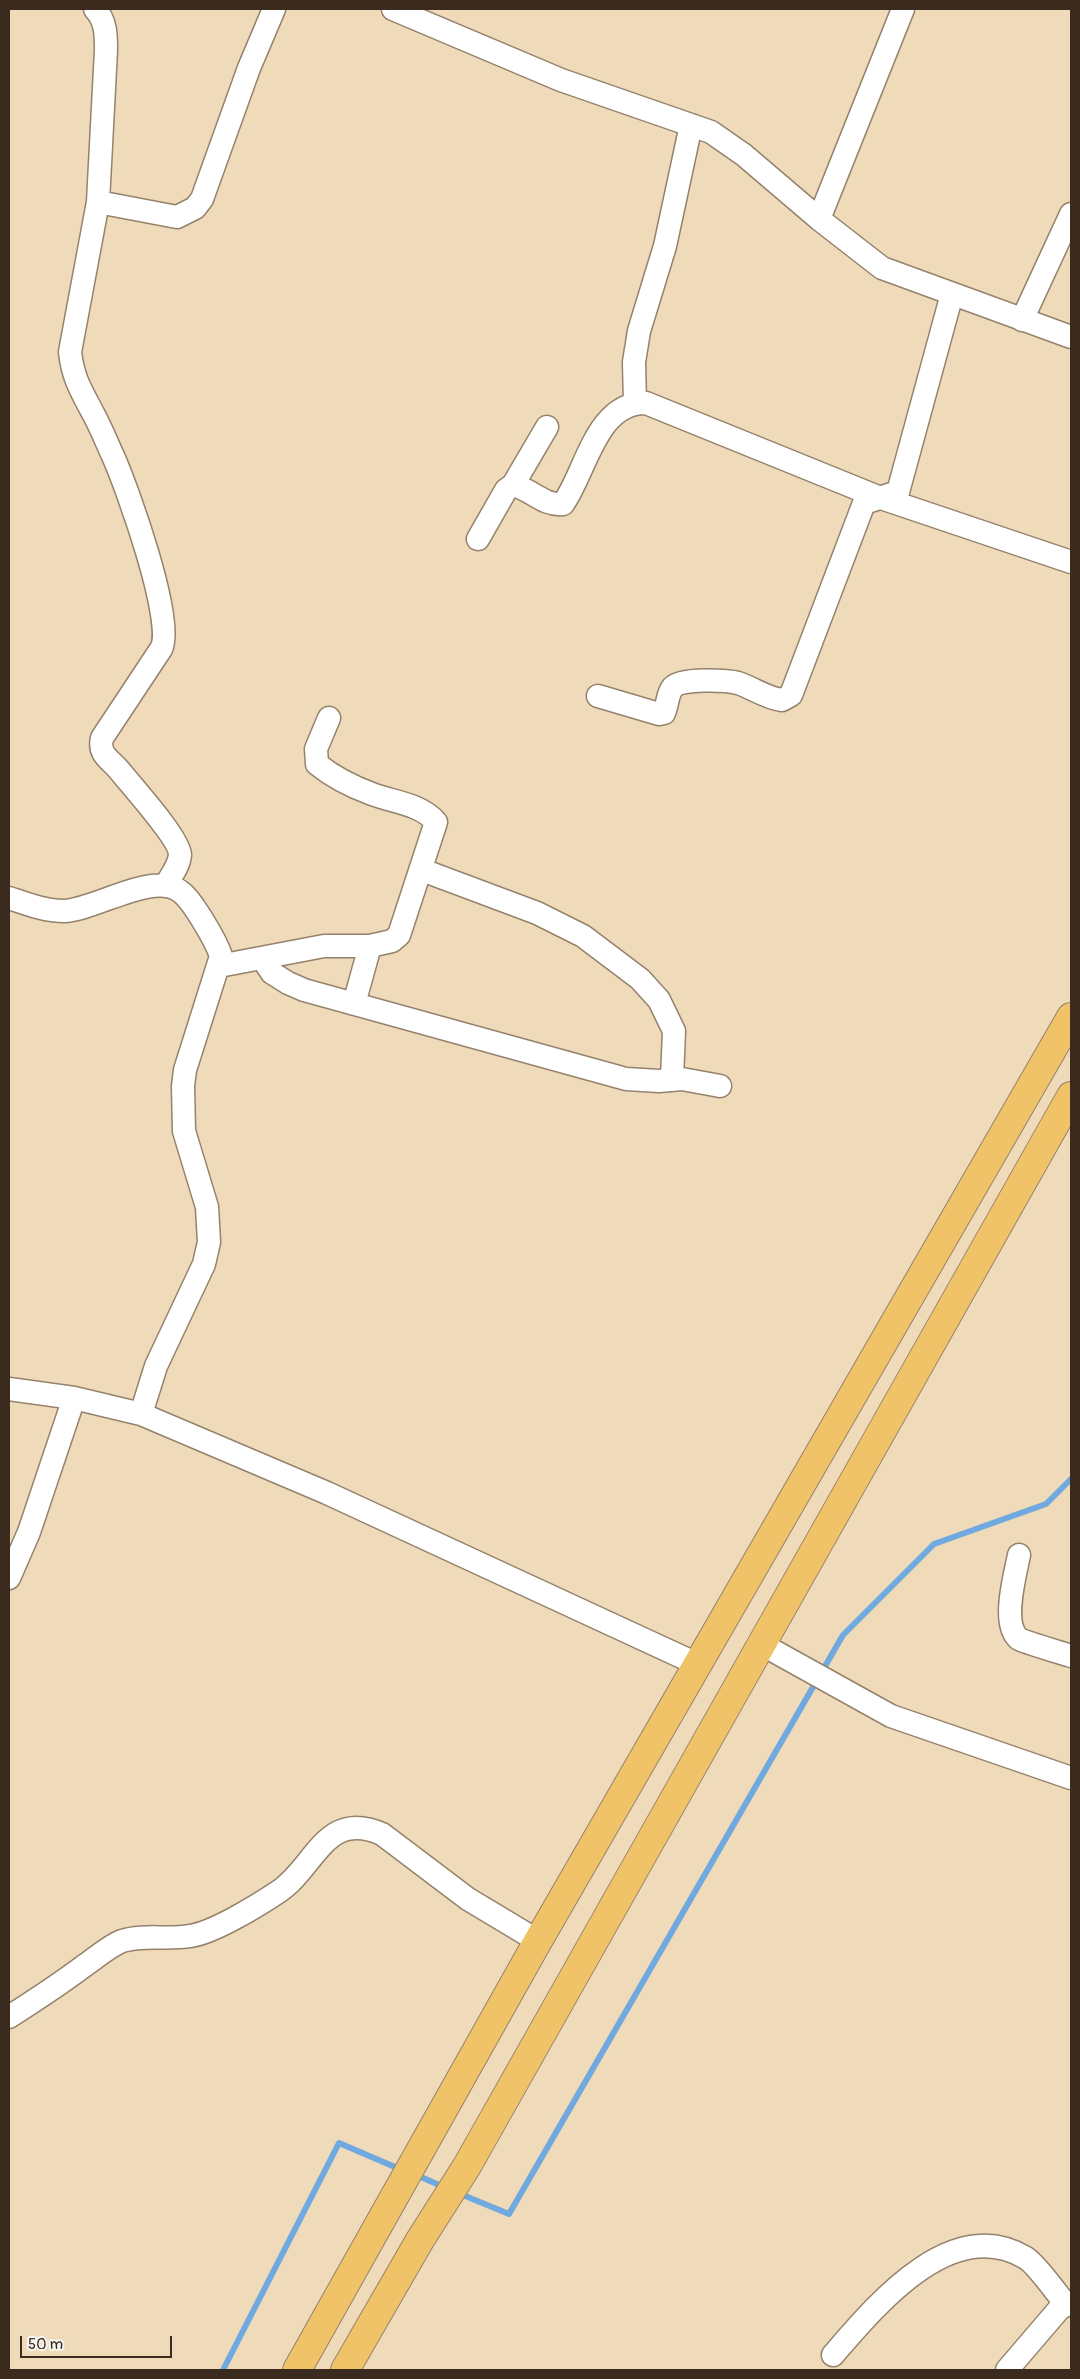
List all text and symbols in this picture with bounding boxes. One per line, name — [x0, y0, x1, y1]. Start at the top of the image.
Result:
scale bar — [22, 2326, 175, 2358]
text: 50 m — [28, 2335, 63, 2354]

